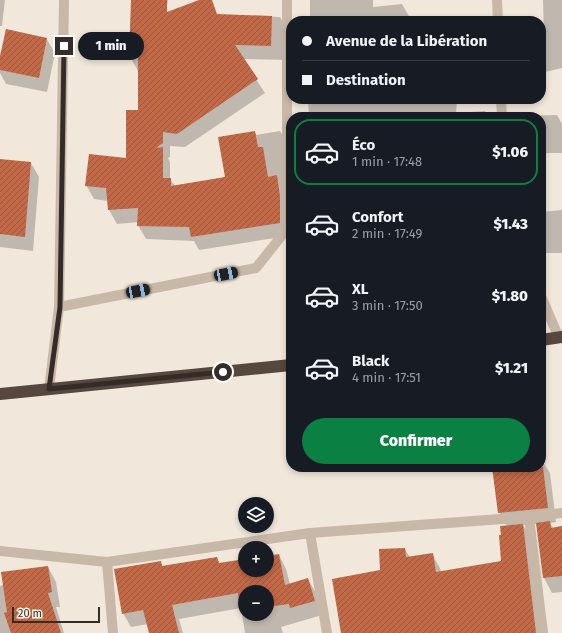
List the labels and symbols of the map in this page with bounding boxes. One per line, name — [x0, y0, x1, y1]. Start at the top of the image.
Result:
callout: 1 min — [78, 32, 144, 60]
route end — [55, 37, 73, 55]
car — [213, 266, 239, 282]
car — [125, 283, 151, 299]
route start — [214, 363, 232, 381]
scale bar — [12, 605, 100, 624]

